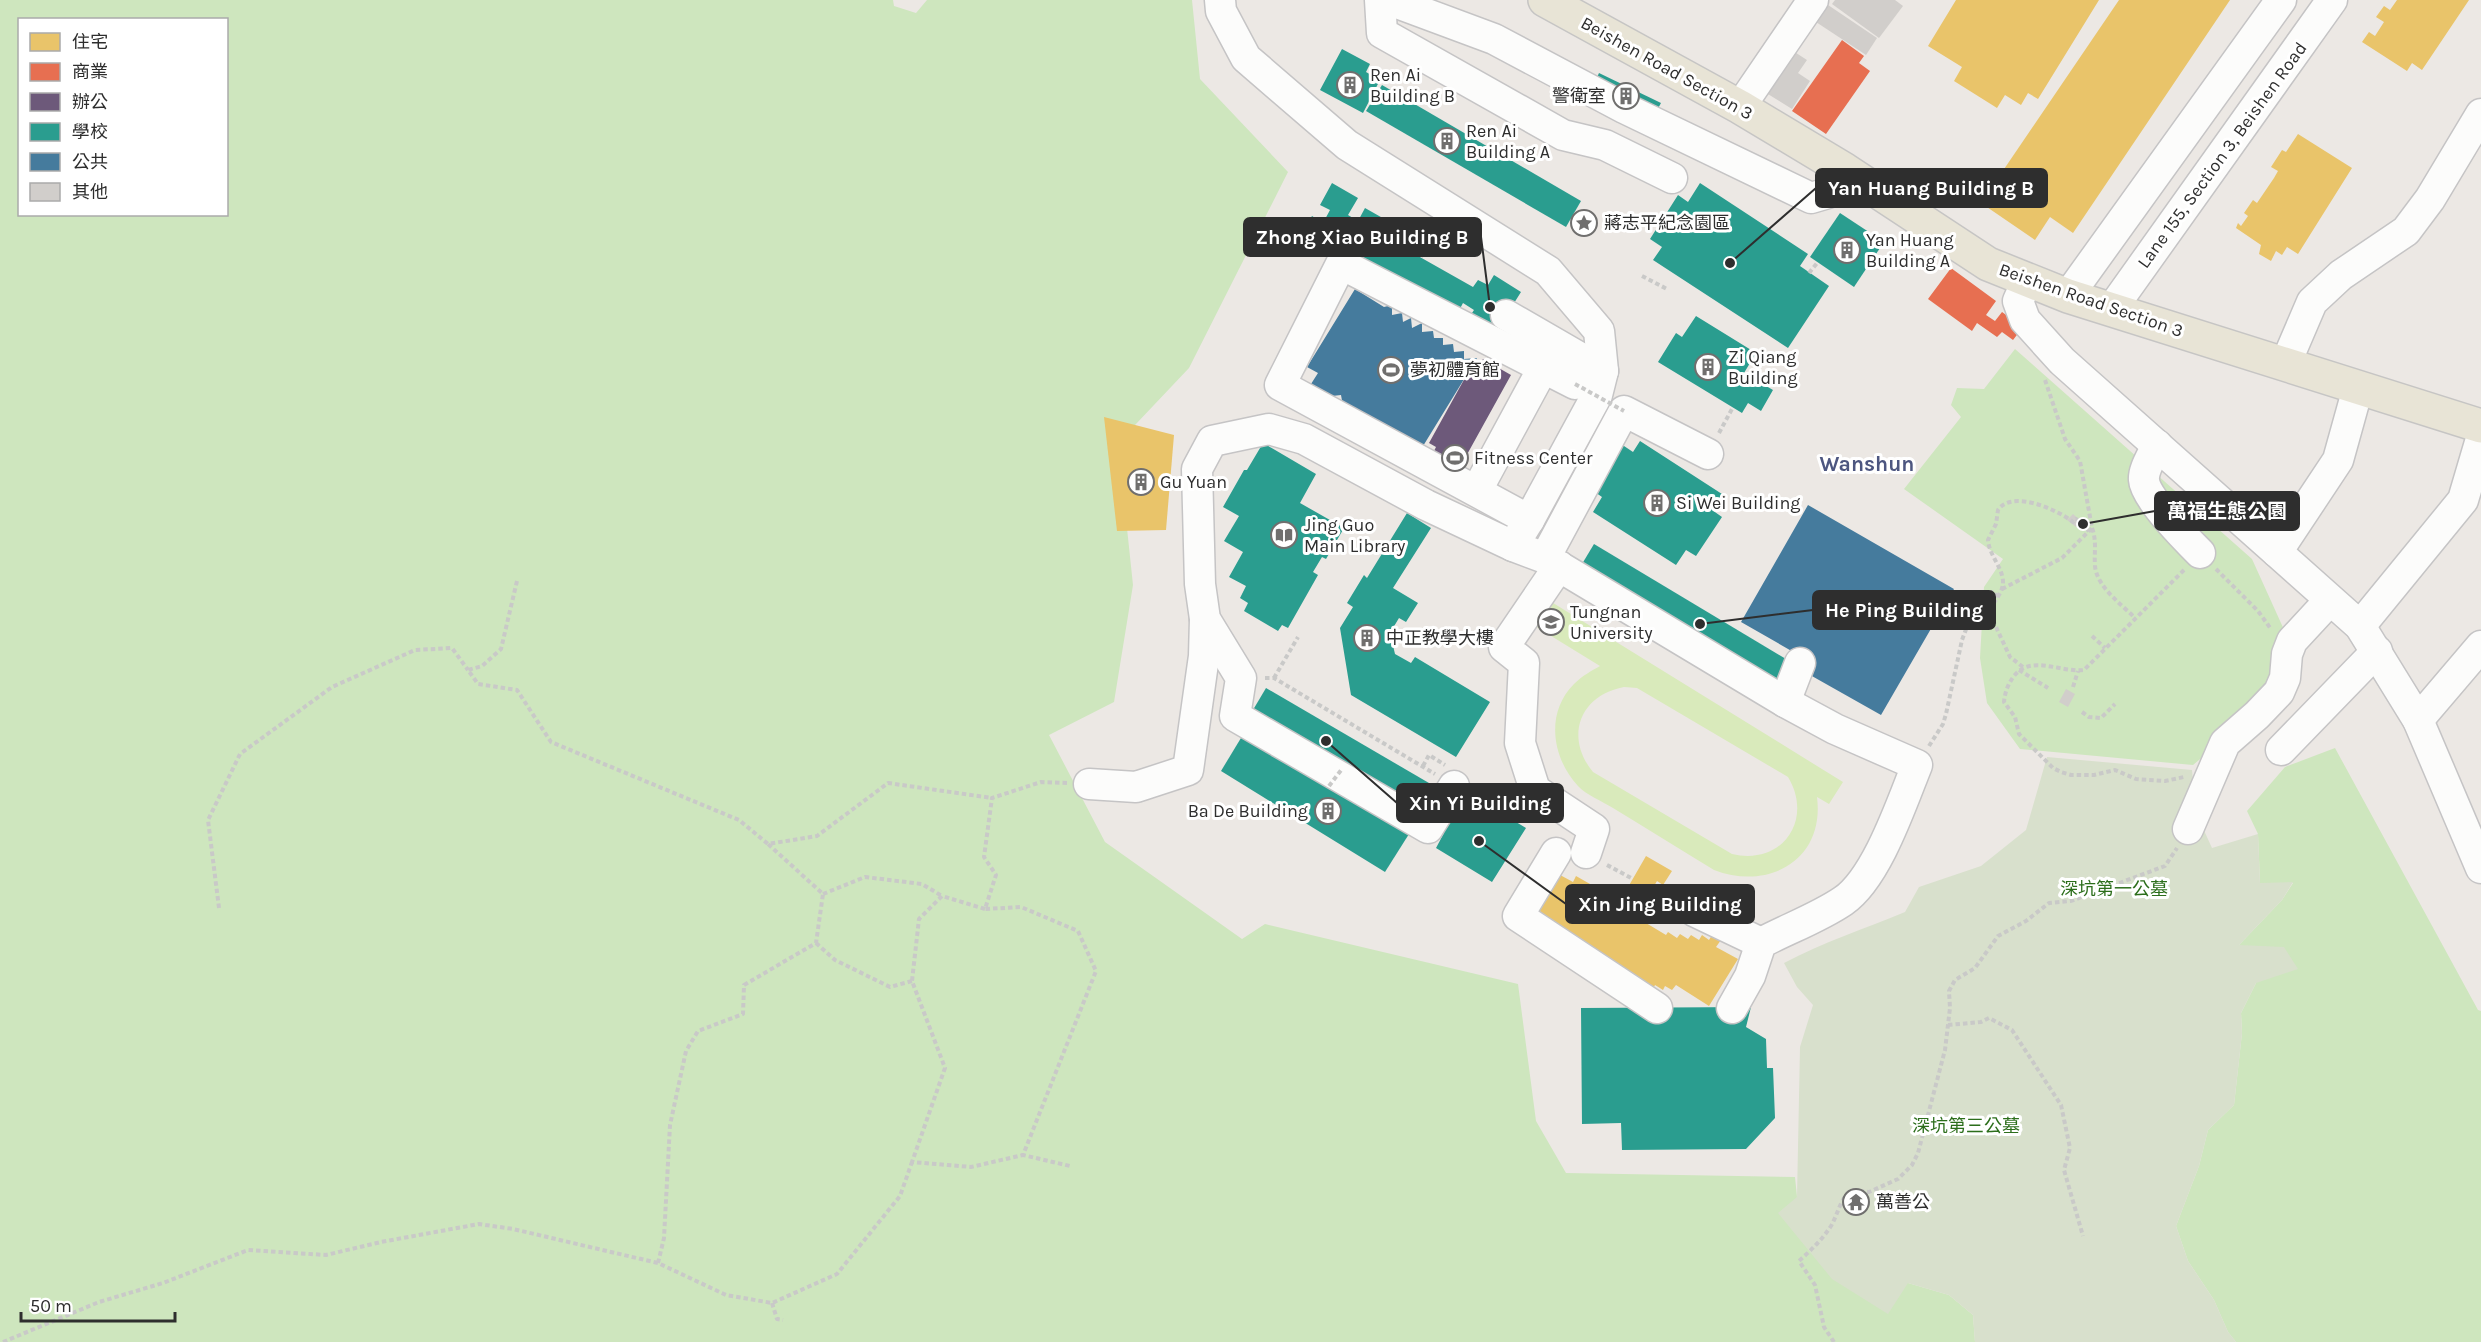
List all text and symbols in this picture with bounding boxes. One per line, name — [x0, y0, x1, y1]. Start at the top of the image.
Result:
street label: Beishen Road Section 3 — [1577, 12, 1757, 124]
legend — [18, 18, 228, 216]
text: 住宅 — [72, 31, 108, 53]
street label: Lane 155, Section 3, Beishen Road — [2133, 38, 2311, 272]
text: 商業 — [72, 61, 108, 83]
place label: Ren Ai Building B — [1370, 64, 1455, 107]
building icon: Ren Ai Building B — [1335, 70, 1365, 100]
building icon: 警衛室 — [1611, 81, 1641, 111]
place label: 警衛室 — [1552, 85, 1606, 107]
text: 辦公 — [72, 91, 108, 113]
place label: Ren Ai Building A — [1466, 120, 1550, 163]
text: 學校 — [72, 121, 108, 143]
building icon: Ren Ai Building A — [1432, 126, 1462, 156]
text: 公共 — [72, 151, 108, 173]
callout: Yan Huang Building B — [1816, 169, 2047, 207]
text: Yan Huang Building B — [1828, 177, 2034, 200]
text: 其他 — [72, 181, 108, 203]
place icon: 蔣志平紀念園區 — [1569, 208, 1599, 238]
place label: 蔣志平紀念園區 — [1604, 212, 1730, 234]
callout: Zhong Xiao Building B — [1244, 218, 1481, 256]
text: Zhong Xiao Building B — [1256, 226, 1468, 249]
place label: Yan Huang Building A — [1866, 229, 1954, 272]
building icon: Yan Huang Building A — [1832, 235, 1862, 265]
street label: Beishen Road Section 3 — [1996, 258, 2186, 342]
place label: Zi Qiang Building — [1728, 346, 1798, 389]
building icon: Zi Qiang Building — [1693, 352, 1723, 382]
sports icon: 夢初體育館 — [1376, 355, 1406, 385]
place label: 夢初體育館 — [1410, 359, 1500, 381]
sports icon: Fitness Center — [1440, 443, 1470, 473]
place label: Fitness Center — [1474, 447, 1593, 469]
district label: Wanshun — [1820, 452, 1914, 476]
building icon: Gu Yuan — [1126, 467, 1156, 497]
place label: Gu Yuan — [1160, 471, 1227, 493]
building icon: Si Wei Building — [1642, 488, 1672, 518]
place label: Si Wei Building — [1676, 492, 1800, 514]
callout: 萬福生態公園 — [2155, 492, 2299, 530]
text: 萬福生態公園 — [2167, 500, 2287, 523]
place label: Jing Guo Main Library — [1304, 514, 1406, 557]
library icon: Jing Guo Main Library — [1269, 520, 1299, 550]
callout: He Ping Building — [1813, 591, 1995, 629]
text: He Ping Building — [1825, 599, 1983, 622]
place label: Tungnan University — [1570, 601, 1653, 644]
school or university icon: Tungnan University — [1536, 607, 1566, 637]
building icon: 中正教學大樓 — [1352, 623, 1382, 653]
place label: 中正教學大樓 — [1386, 627, 1494, 649]
callout: Xin Yi Building — [1397, 784, 1563, 822]
text: Xin Yi Building — [1409, 792, 1551, 815]
building icon: Ba De Building — [1313, 796, 1343, 826]
place label: Ba De Building — [1188, 800, 1308, 822]
park label: 深坑第一公墓 — [2060, 878, 2168, 900]
callout: Xin Jing Building — [1566, 885, 1754, 923]
text: Xin Jing Building — [1578, 893, 1742, 916]
park label: 深坑第三公墓 — [1912, 1115, 2020, 1137]
temple icon: 萬善公 — [1841, 1187, 1871, 1217]
place label: 萬善公 — [1876, 1191, 1930, 1213]
scale bar — [21, 1285, 176, 1323]
text: 50 m — [30, 1295, 72, 1317]

